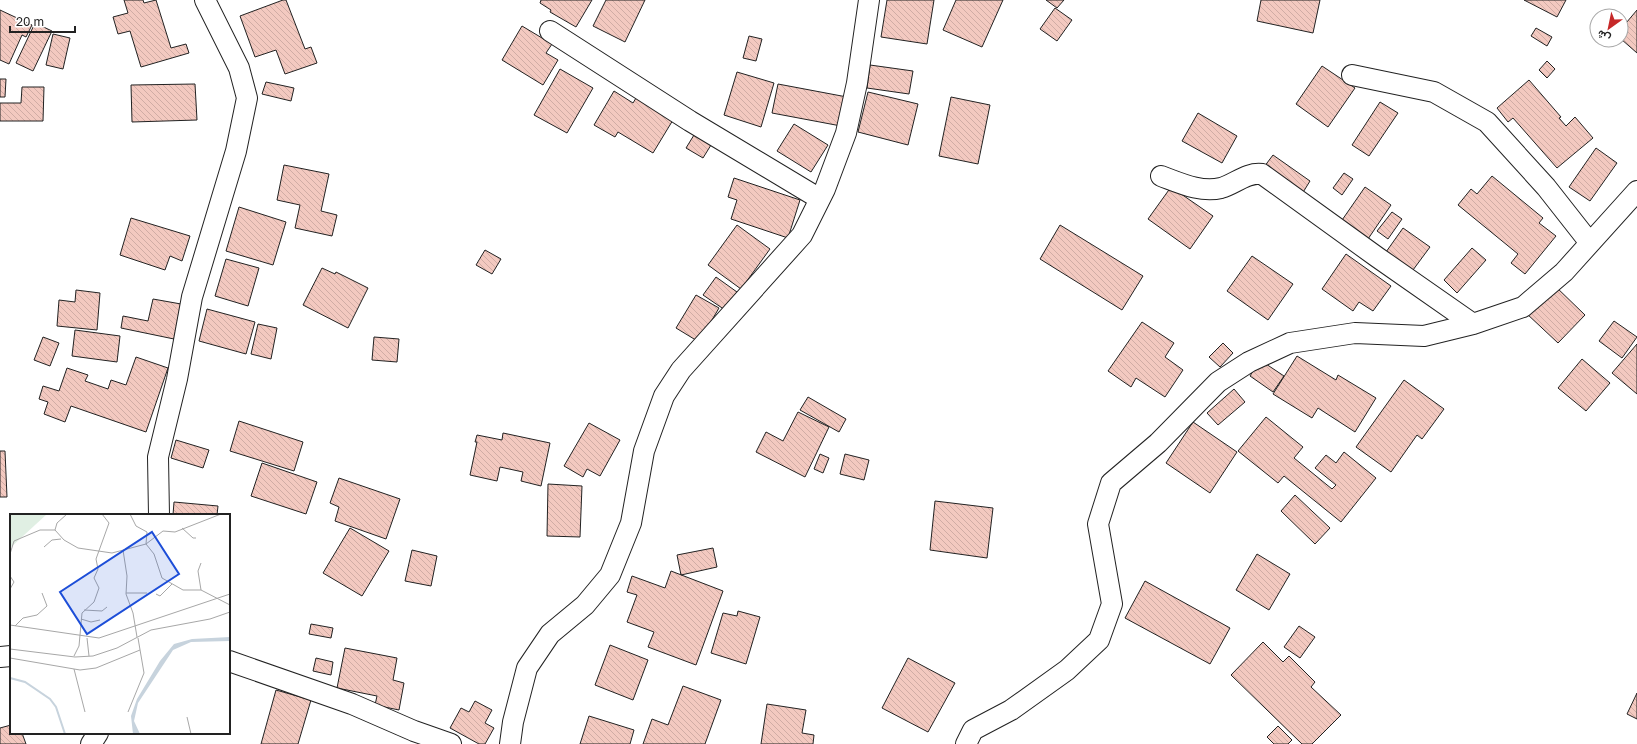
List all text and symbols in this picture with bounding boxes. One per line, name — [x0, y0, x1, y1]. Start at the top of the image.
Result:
scale bar — [10, 8, 75, 34]
north arrow — [1589, 8, 1629, 48]
text: 20 m — [16, 14, 44, 29]
text: ش — [1594, 27, 1613, 46]
inset map — [10, 514, 230, 734]

